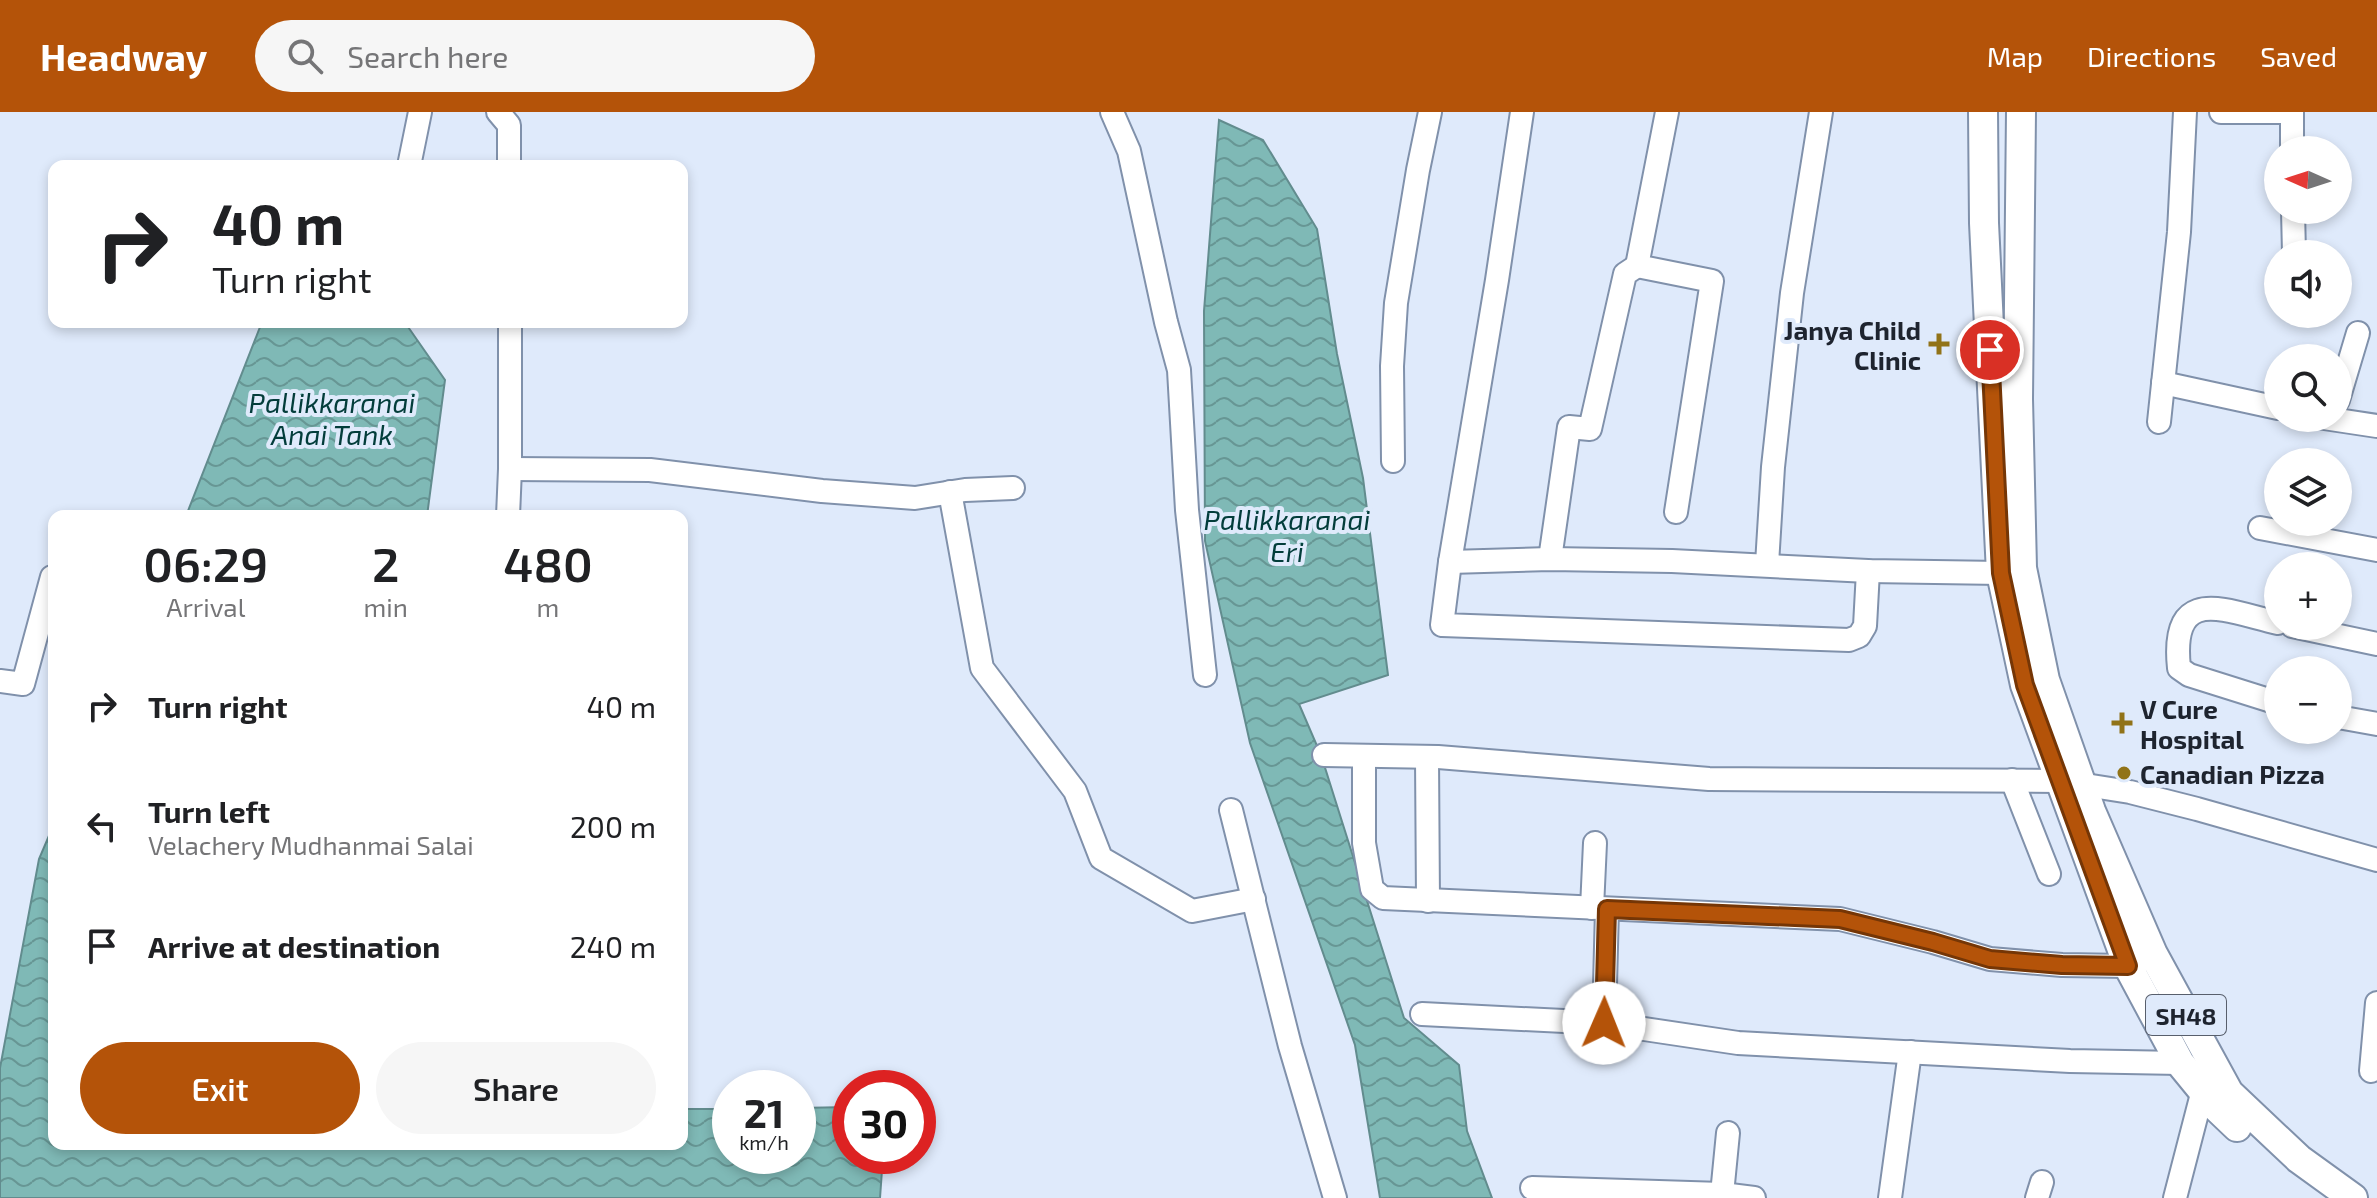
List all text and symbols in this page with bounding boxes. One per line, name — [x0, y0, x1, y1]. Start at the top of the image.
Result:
search box — [255, 20, 815, 92]
text: Headway — [40, 33, 207, 79]
icon: search — [283, 34, 327, 78]
text: Search here — [347, 38, 508, 74]
text: Map — [1987, 39, 2043, 73]
text: Directions — [2087, 39, 2216, 73]
text: Saved — [2260, 39, 2337, 73]
north arrow — [2264, 136, 2352, 224]
map controls — [2264, 136, 2352, 744]
text: 40 m — [212, 189, 344, 256]
icon: right — [80, 192, 184, 296]
button: sound — [2264, 240, 2352, 328]
text: Turn right — [212, 257, 372, 300]
place label: Janya Child Clinic — [1784, 314, 1921, 375]
pin — [1956, 316, 2024, 384]
icon: arrive — [1968, 328, 2012, 372]
marker: Janya Child Clinic — [1928, 333, 1950, 355]
button: search — [2264, 344, 2352, 432]
water label: Pallikkaranai Anai Tank — [249, 385, 416, 451]
button: layers — [2264, 448, 2352, 536]
water label: Pallikkaranai Eri — [1204, 502, 1371, 568]
text: 06:29 — [143, 534, 268, 592]
text: 2 — [372, 534, 400, 592]
text: 480 — [503, 534, 593, 592]
button: + — [2264, 552, 2352, 640]
text: Arrival — [166, 591, 245, 622]
text: min — [364, 591, 408, 622]
text: m — [537, 591, 559, 622]
button: − — [2264, 656, 2352, 744]
icon: right — [80, 684, 124, 728]
text: Turn right — [148, 688, 288, 724]
text: 40 m — [586, 688, 656, 724]
place label: V Cure Hospital — [2140, 693, 2244, 754]
marker: V Cure Hospital — [2111, 712, 2133, 734]
place label: Canadian Pizza — [2140, 758, 2325, 789]
marker: Canadian Pizza — [2115, 764, 2133, 782]
text: Turn left — [148, 793, 270, 829]
icon: left — [80, 804, 124, 848]
text: 200 m — [570, 808, 656, 844]
text: Velachery Mudhanmai Salai — [148, 829, 474, 860]
icon: arrive — [80, 924, 124, 968]
text: Arrive at destination — [148, 928, 440, 964]
text: 240 m — [570, 928, 656, 964]
position arrow — [1562, 981, 1646, 1065]
road number: SH48 — [2146, 995, 2226, 1035]
button: Exit — [80, 1042, 360, 1134]
button: Share — [376, 1042, 656, 1134]
speed limit sign: 30 — [832, 1070, 936, 1174]
text: 21 — [744, 1088, 784, 1136]
text: km/h — [739, 1130, 789, 1154]

